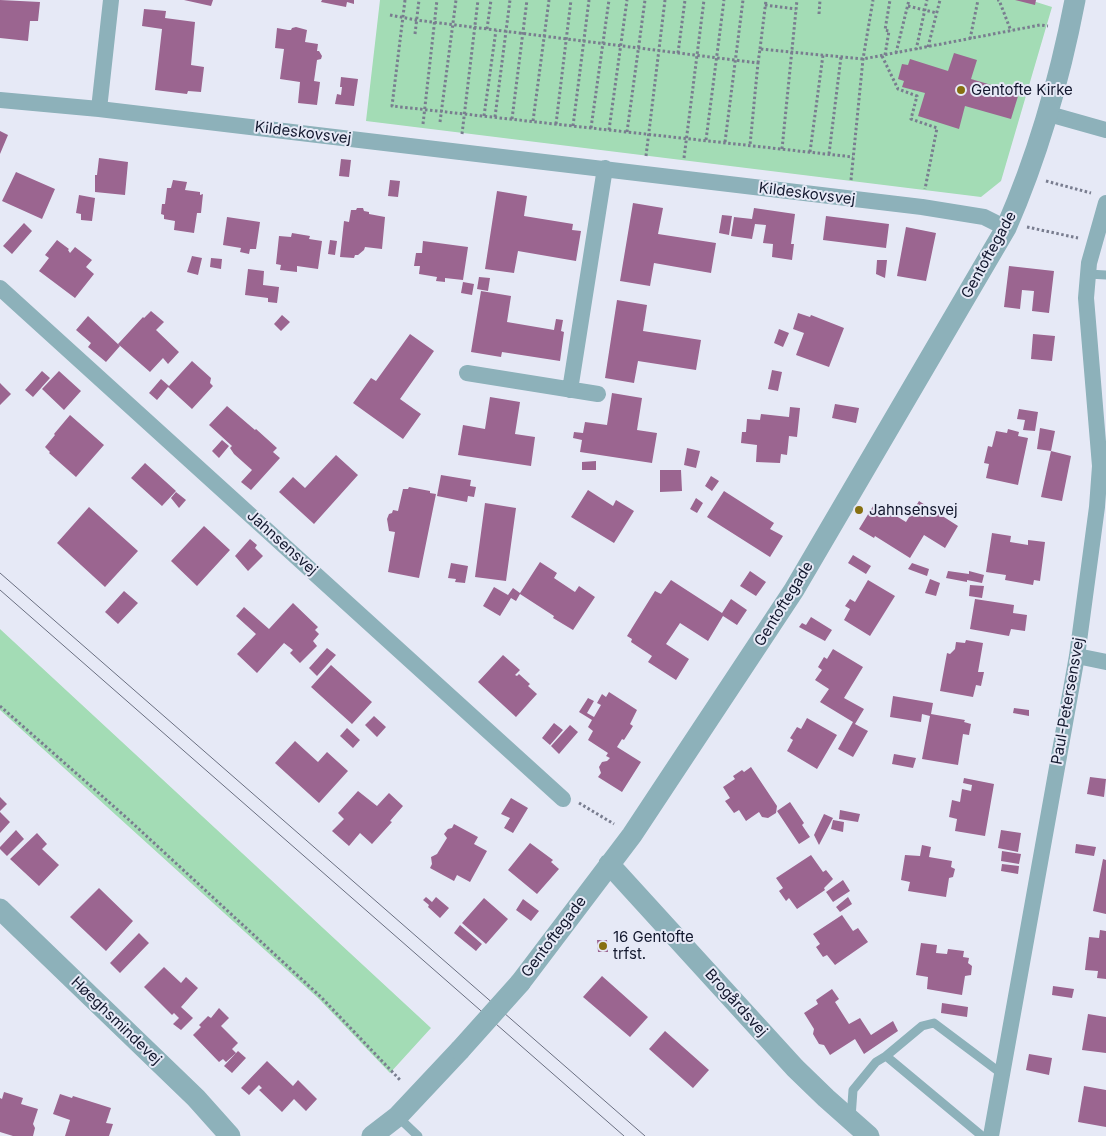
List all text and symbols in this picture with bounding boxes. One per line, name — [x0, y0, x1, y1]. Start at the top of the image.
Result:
place label: Gentofte Kirke — [971, 81, 1073, 99]
marker: Gentofte Kirke — [955, 84, 967, 96]
street label: Kildeskovsvej — [254, 118, 352, 148]
street label: Kildeskovsvej — [758, 179, 856, 209]
street label: Gentoftegade — [958, 208, 1020, 302]
place label: Jahnsensvej — [869, 501, 958, 519]
marker: Jahnsensvej — [853, 504, 865, 516]
street label: Jahnsensvej — [243, 507, 321, 579]
street label: Gentoftegade — [751, 558, 817, 650]
street label: Paul-Petersensvej — [1048, 636, 1088, 766]
street label: Gentoftegade — [518, 893, 590, 981]
place label: 16 Gentofte trfst. — [613, 928, 694, 963]
marker: 16 Gentofte trfst. — [597, 940, 609, 952]
street label: Brogårdsvej — [701, 965, 771, 1041]
street label: Høeghsmindevej — [67, 973, 165, 1069]

